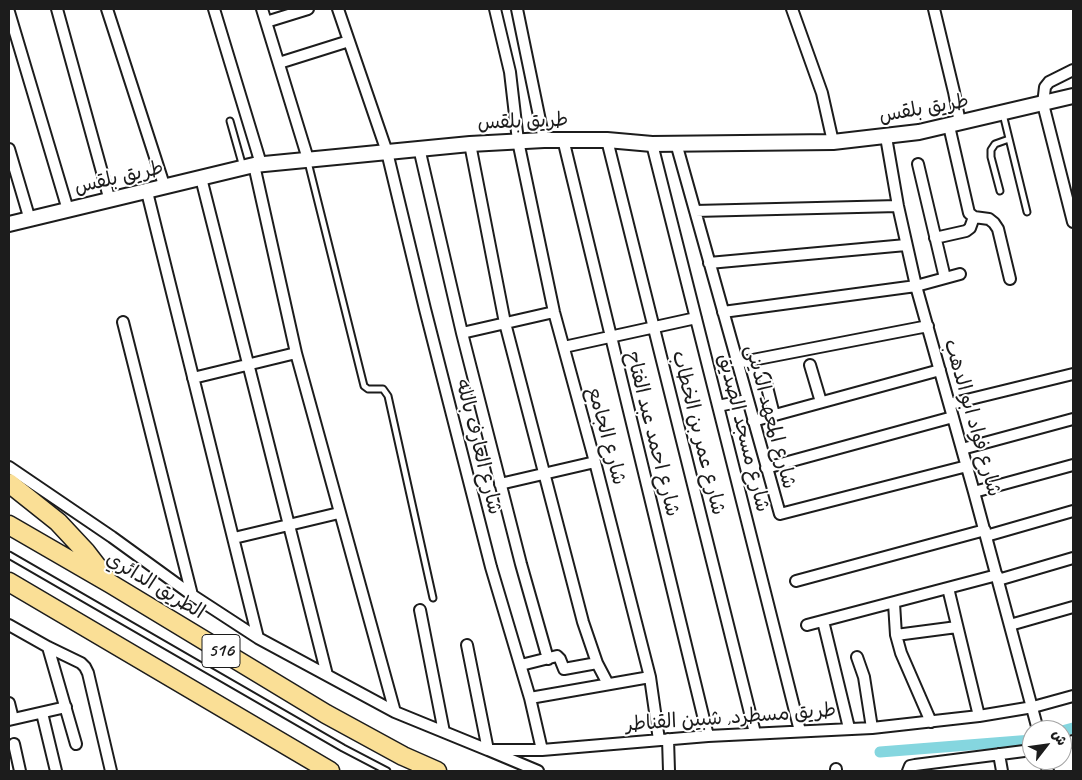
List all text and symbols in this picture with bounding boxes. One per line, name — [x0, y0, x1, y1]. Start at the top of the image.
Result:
street label: طريق بلقس — [877, 89, 971, 129]
street label: طريق بلقس — [477, 108, 569, 136]
street label: طريق بلقس — [72, 156, 166, 200]
street label: شارع فواد ابو الدهب — [938, 337, 1006, 499]
street label: شارع المعهد الدينى — [739, 342, 801, 492]
street label: شارع عمر بن الخطاب — [666, 348, 730, 518]
street label: شارع احمد عبد الفتاح — [620, 349, 684, 519]
street label: شارع مسجد الصديق — [712, 351, 774, 515]
street label: شارع العارف بالله — [450, 377, 506, 517]
street label: شارع الجامع — [581, 384, 631, 488]
street label: الطريق الدائري — [101, 547, 209, 625]
road number: 516 — [202, 634, 240, 668]
street label: طريق مسطرد, شبين القناطر — [625, 699, 837, 737]
north arrow — [1022, 720, 1072, 770]
text: ش — [1048, 727, 1071, 749]

